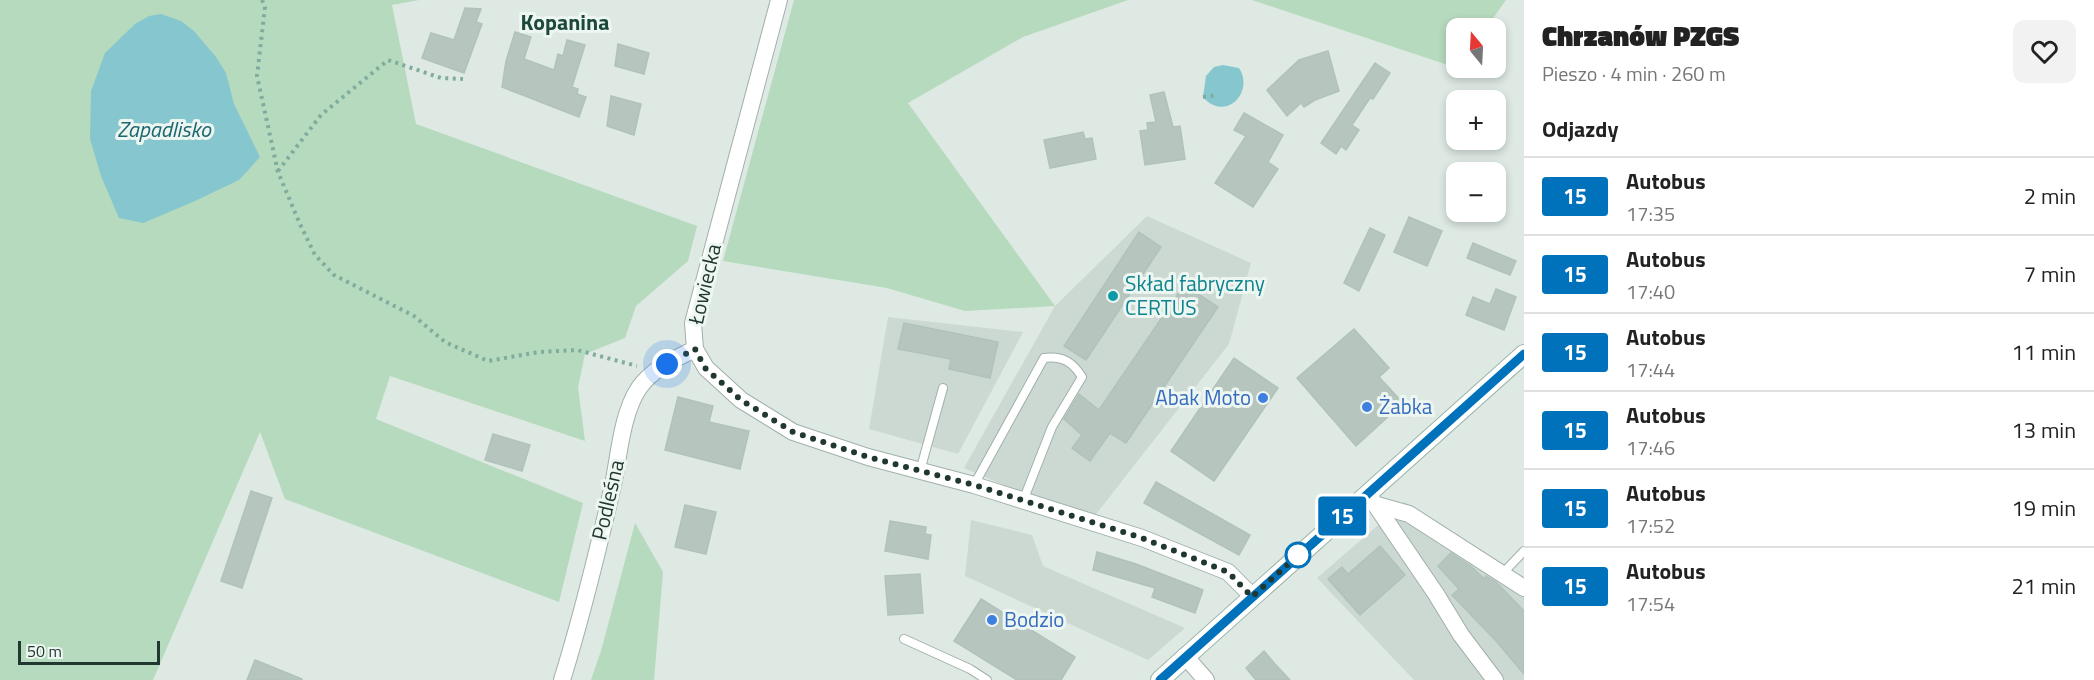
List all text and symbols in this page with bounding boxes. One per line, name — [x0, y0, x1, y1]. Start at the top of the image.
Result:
district label: Kopanina — [521, 5, 609, 39]
text: Chrzanów PZGS — [1542, 14, 1739, 57]
north arrow — [1446, 18, 1506, 78]
map controls — [1446, 18, 1506, 222]
button: heart — [2013, 20, 2076, 83]
text: Pieszo · 4 min · 260 m — [1542, 58, 1726, 89]
button: + — [1446, 90, 1506, 150]
water label: Zapadlisko — [117, 112, 212, 146]
text: Odjazdy — [1542, 112, 1618, 146]
button: − — [1446, 162, 1506, 222]
text: Autobus — [1626, 164, 1706, 198]
text: 2 min — [2024, 179, 2076, 213]
text: 15 — [1563, 180, 1587, 212]
text: 17:35 — [1626, 198, 1675, 229]
street label: Łowiecka — [679, 240, 729, 328]
text: Autobus — [1626, 242, 1706, 276]
text: 7 min — [2024, 257, 2076, 291]
text: 15 — [1563, 258, 1587, 290]
place label: Skład fabryczny CERTUS — [1125, 267, 1265, 323]
text: 17:40 — [1626, 276, 1675, 307]
marker: Skład fabryczny CERTUS — [1106, 289, 1120, 303]
text: Autobus — [1626, 320, 1706, 354]
text: 11 min — [2011, 335, 2076, 369]
text: 15 — [1563, 336, 1587, 368]
your location — [652, 349, 682, 379]
text: 17:44 — [1626, 354, 1675, 385]
place label: Abak Moto — [1155, 381, 1251, 413]
place label: Żabka — [1379, 390, 1433, 422]
marker: Abak Moto — [1256, 391, 1270, 405]
text: Autobus — [1626, 398, 1706, 432]
marker: Żabka — [1360, 400, 1374, 414]
text: 13 min — [2011, 413, 2076, 447]
text: 15 — [1563, 414, 1587, 446]
text: 17:46 — [1626, 432, 1675, 463]
street label: Podleśna — [582, 456, 632, 543]
text: Autobus — [1626, 476, 1706, 510]
text: 19 min — [2011, 491, 2076, 525]
text: 15 — [1563, 492, 1587, 524]
line badge: 15 — [1315, 496, 1369, 536]
text: 15 — [1330, 500, 1354, 532]
text: 17:52 — [1626, 510, 1675, 541]
unlabelled marker — [1285, 542, 1311, 568]
text: Autobus — [1626, 554, 1706, 588]
text: 21 min — [2011, 569, 2076, 603]
text: 15 — [1563, 570, 1587, 602]
text: 17:54 — [1626, 588, 1675, 619]
place label: Bodzio — [1004, 603, 1064, 635]
marker: Bodzio — [985, 613, 999, 627]
scale bar — [18, 638, 160, 666]
text: 50 m — [27, 639, 62, 663]

